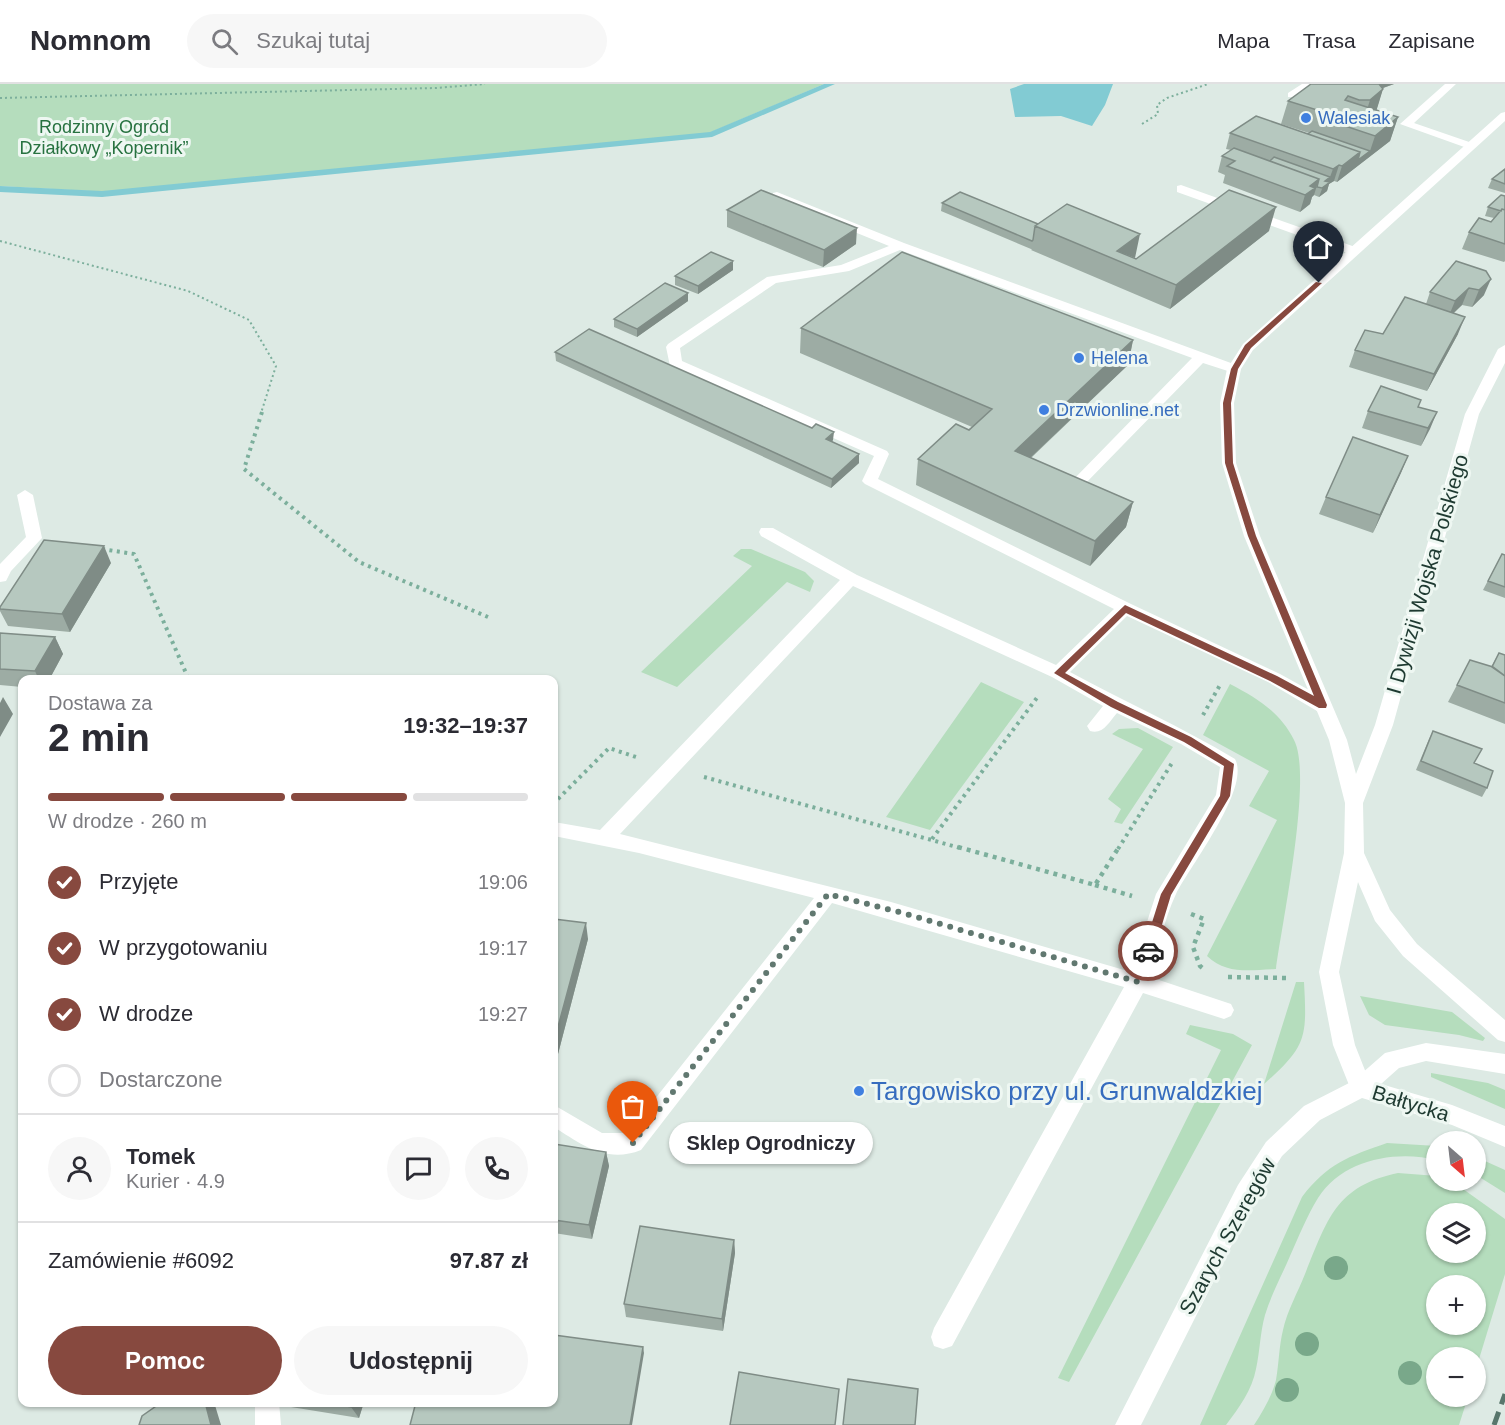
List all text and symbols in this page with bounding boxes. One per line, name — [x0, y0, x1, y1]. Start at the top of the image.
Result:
search box — [187, 14, 607, 68]
text: Nomnom — [30, 25, 151, 56]
icon: search — [208, 25, 241, 58]
text: Szukaj tutaj — [256, 28, 370, 53]
text: Mapa — [1217, 29, 1270, 52]
text: Trasa — [1303, 29, 1356, 52]
text: Zapisane — [1389, 29, 1475, 52]
place label: Walesiak — [1318, 108, 1391, 128]
marker: Walesiak — [1299, 111, 1313, 125]
park label: Rodzinny Ogród Działkowy „Kopernik” — [19, 117, 189, 158]
pin — [1293, 221, 1344, 283]
icon: home — [1302, 230, 1335, 263]
place label: Helena — [1091, 348, 1149, 368]
marker: Helena — [1072, 351, 1086, 365]
place label: Drzwionline.net — [1056, 400, 1179, 420]
marker: Drzwionline.net — [1037, 403, 1051, 417]
street label: I Dywizji Wojska Polskiego — [1382, 452, 1472, 696]
text: Dostawa za — [48, 692, 153, 714]
text: 19:32–19:37 — [403, 713, 528, 738]
text: 2 min — [48, 716, 150, 759]
text: W drodze · 260 m — [48, 810, 207, 832]
icon: check — [48, 866, 81, 899]
text: Przyjęte — [99, 869, 178, 894]
text: 19:06 — [478, 871, 528, 893]
courier — [1118, 921, 1178, 981]
icon: check — [48, 932, 81, 965]
text: W przygotowaniu — [99, 935, 268, 960]
icon: car — [1132, 935, 1165, 968]
text: 19:17 — [478, 937, 528, 959]
icon: check — [48, 998, 81, 1031]
text: W drodze — [99, 1001, 193, 1026]
text: 19:27 — [478, 1003, 528, 1025]
text: Dostarczone — [99, 1067, 223, 1092]
place label: Targowisko przy ul. Grunwaldzkiej — [871, 1076, 1263, 1106]
street label: Bałtycka — [1370, 1080, 1453, 1126]
pin — [607, 1081, 658, 1143]
marker: Targowisko przy ul. Grunwaldzkiej — [852, 1084, 866, 1098]
icon: bag — [616, 1090, 649, 1123]
callout: Sklep Ogrodniczy — [669, 1122, 873, 1164]
north arrow — [1426, 1131, 1486, 1191]
map controls — [1426, 1131, 1486, 1407]
text: Sklep Ogrodniczy — [687, 1132, 855, 1154]
button: person — [48, 1137, 111, 1200]
button: chat — [387, 1137, 450, 1200]
button: phone — [465, 1137, 528, 1200]
text: Tomek — [126, 1144, 195, 1169]
street label: Szarych Szeregów — [1175, 1153, 1280, 1318]
text: Kurier · 4.9 — [126, 1170, 225, 1192]
button: layers — [1426, 1203, 1486, 1263]
text: Zamówienie #6092 — [48, 1248, 234, 1273]
text: 97.87 zł — [450, 1248, 528, 1273]
button: + — [1426, 1275, 1486, 1335]
button: Pomoc — [48, 1326, 282, 1395]
button: Udostępnij — [294, 1326, 528, 1395]
button: − — [1426, 1347, 1486, 1407]

